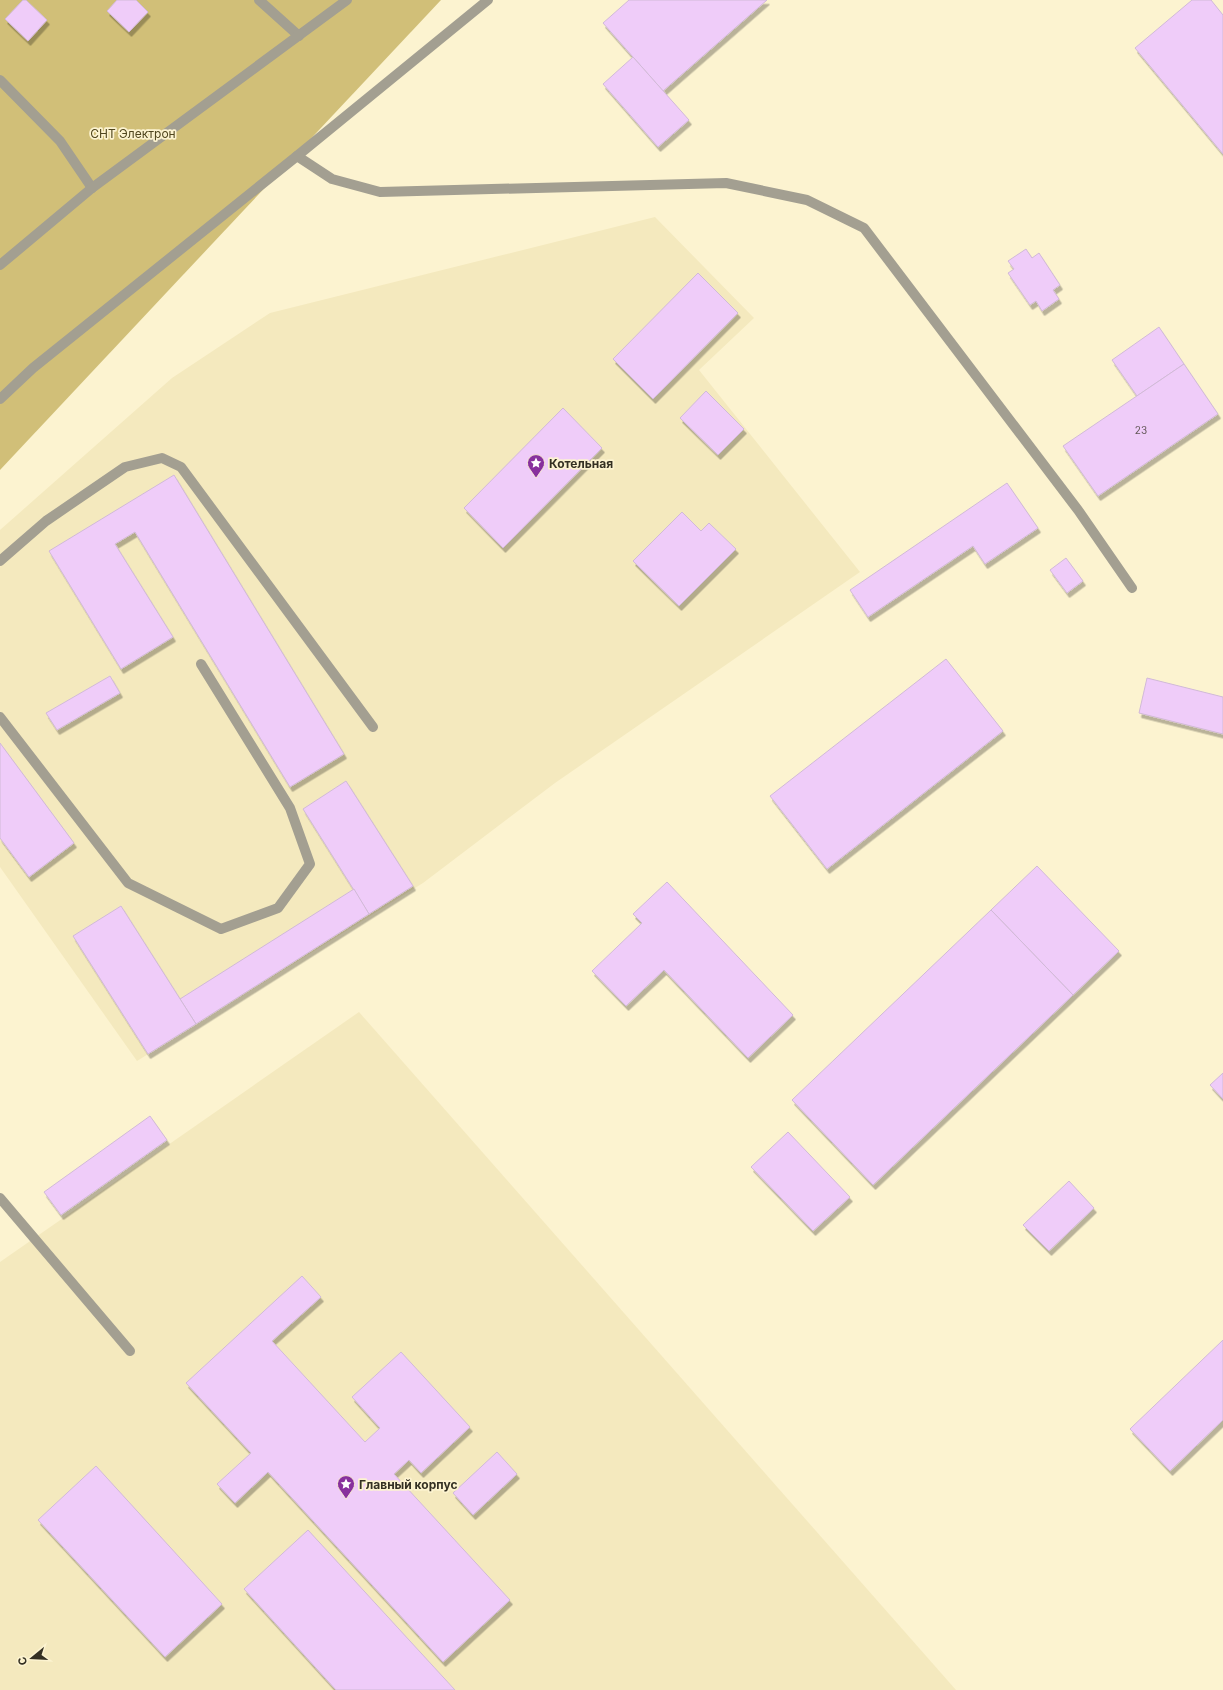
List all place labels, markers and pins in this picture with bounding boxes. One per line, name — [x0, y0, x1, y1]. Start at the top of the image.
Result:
place icon: Котельная — [526, 453, 546, 478]
place label: Котельная — [549, 456, 613, 471]
place icon: Главный корпус — [336, 1474, 356, 1499]
place label: Главный корпус — [359, 1477, 457, 1492]

